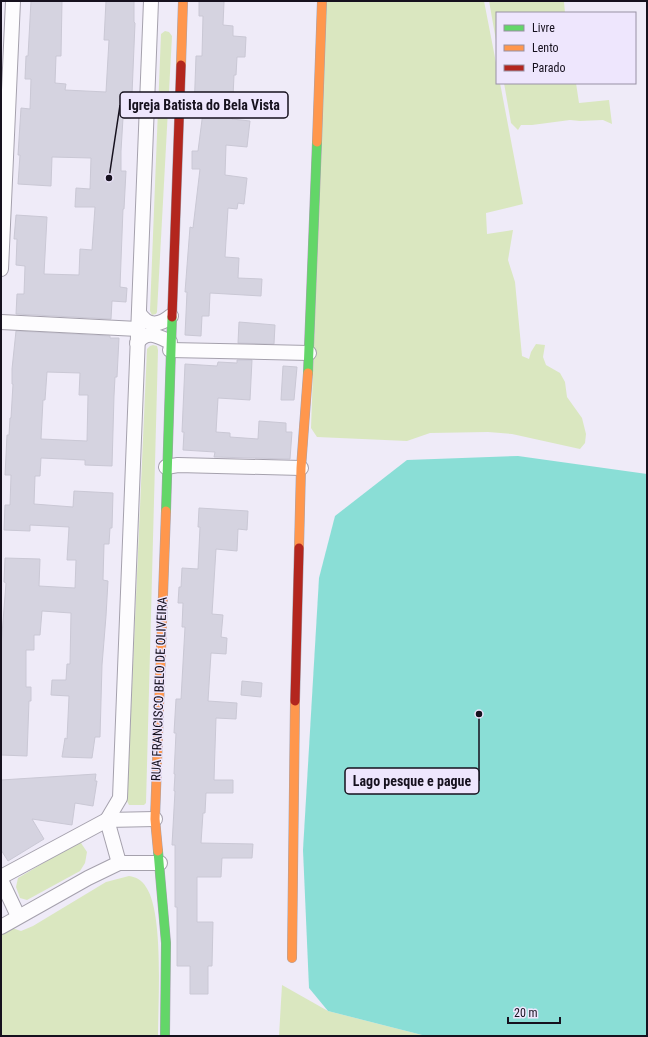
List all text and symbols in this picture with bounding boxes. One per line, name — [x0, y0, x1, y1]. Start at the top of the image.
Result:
legend — [496, 12, 636, 84]
text: Livre — [532, 21, 555, 35]
text: Lento — [532, 41, 559, 55]
text: Parado — [532, 61, 565, 75]
callout: Igreja Batista do Bela Vista — [120, 92, 288, 118]
text: Igreja Batista do Bela Vista — [128, 97, 280, 113]
street label: RUA FRANCISCO BELO DE OLIVEIRA — [148, 596, 170, 781]
callout: Lago pesque e pague — [345, 768, 479, 794]
text: Lago pesque e pague — [353, 773, 471, 789]
scale bar — [508, 999, 560, 1025]
text: 20 m — [514, 1006, 538, 1020]

